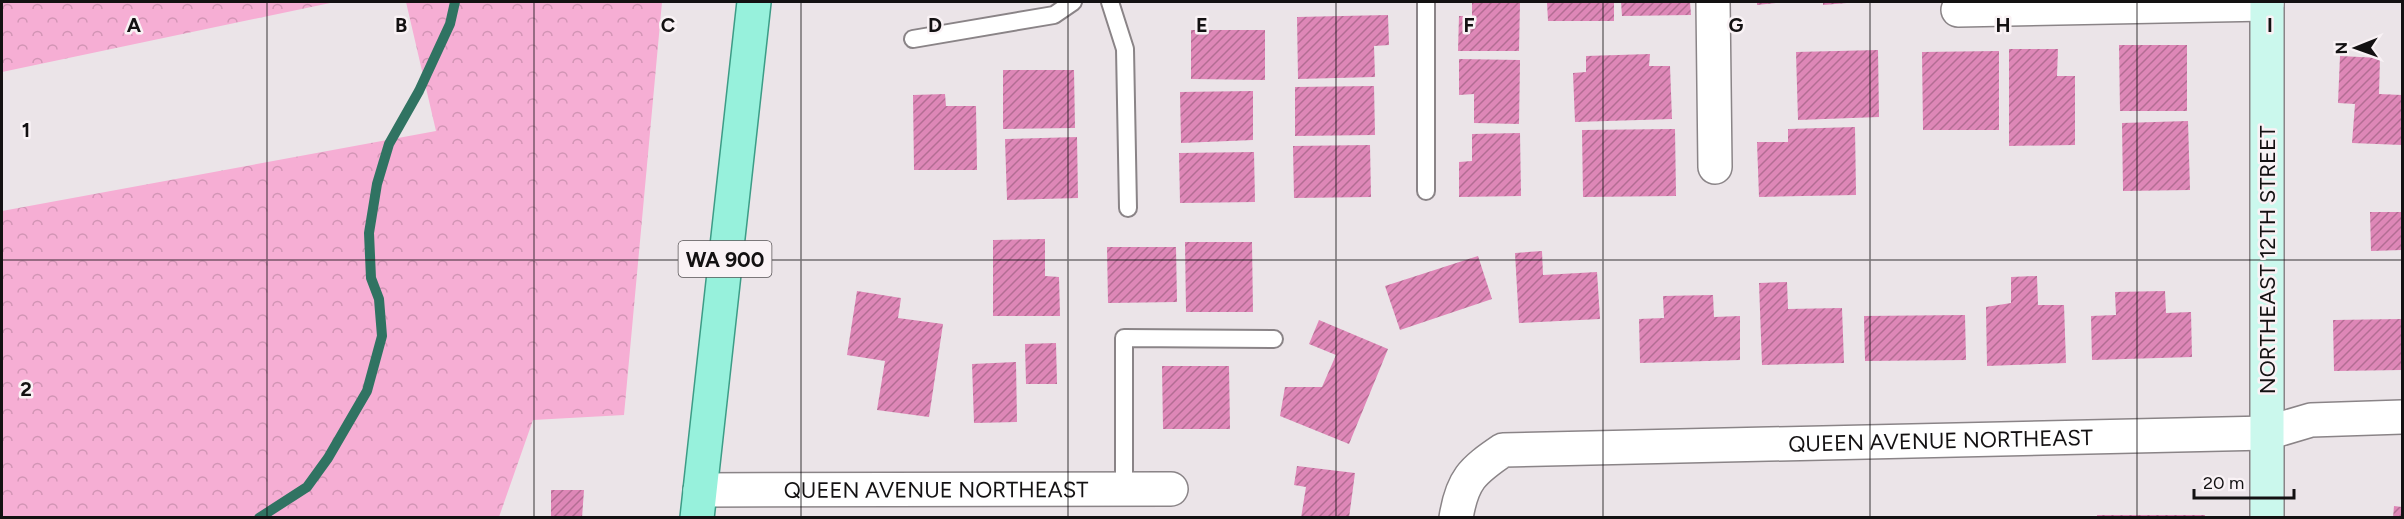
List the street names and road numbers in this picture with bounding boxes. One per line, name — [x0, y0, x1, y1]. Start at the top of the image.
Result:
street label: NORTHEAST 12TH STREET — [2254, 126, 2281, 394]
road number: WA 900 — [678, 241, 771, 277]
street label: QUEEN AVENUE NORTHEAST — [1788, 423, 2093, 457]
street label: QUEEN AVENUE NORTHEAST — [784, 476, 1088, 503]

